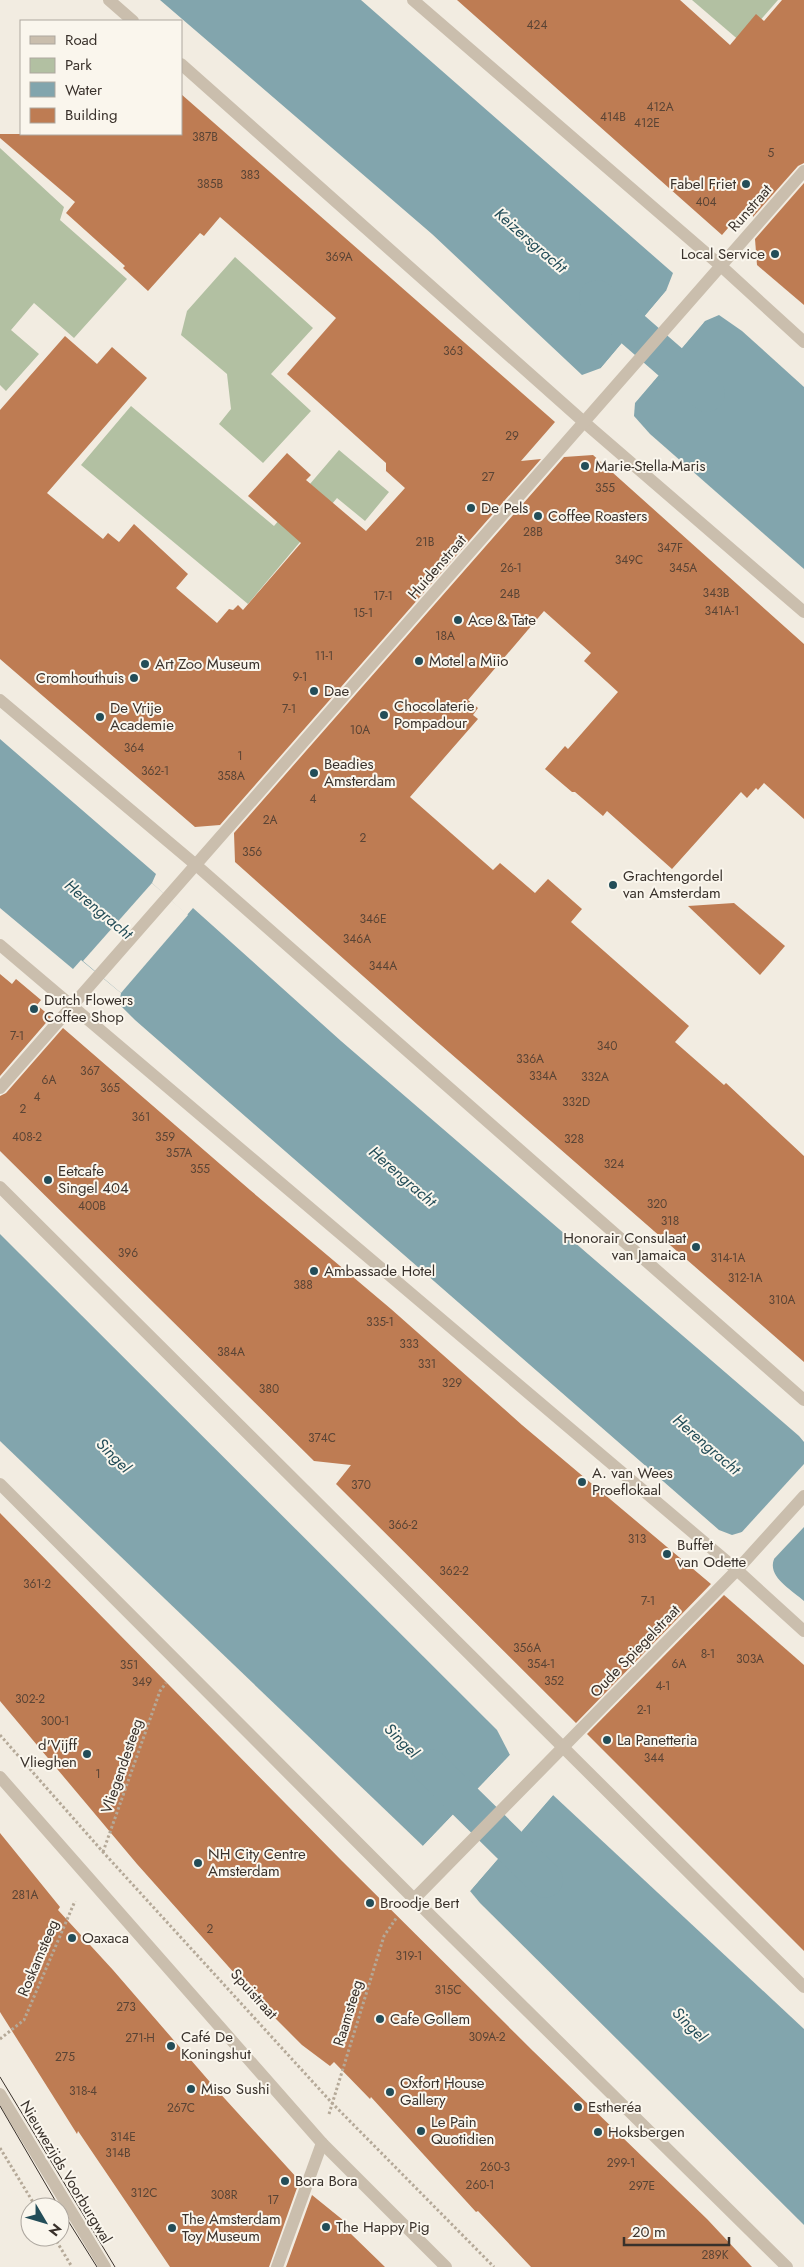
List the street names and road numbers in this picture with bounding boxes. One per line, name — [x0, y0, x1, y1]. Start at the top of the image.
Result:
street label: Runstraat — [723, 179, 777, 237]
street label: Huidenstraat — [403, 529, 472, 604]
street label: Oude Spiegelstraat — [585, 1599, 685, 1702]
street label: Vliegendesteeg — [95, 1716, 149, 1816]
street label: Roskamsteeg — [12, 1916, 64, 2000]
street label: Spuistraat — [225, 1964, 283, 2024]
street label: Raamsteeg — [328, 1977, 368, 2049]
street label: Nieuwezijds Voorburgwal — [16, 2097, 116, 2247]

